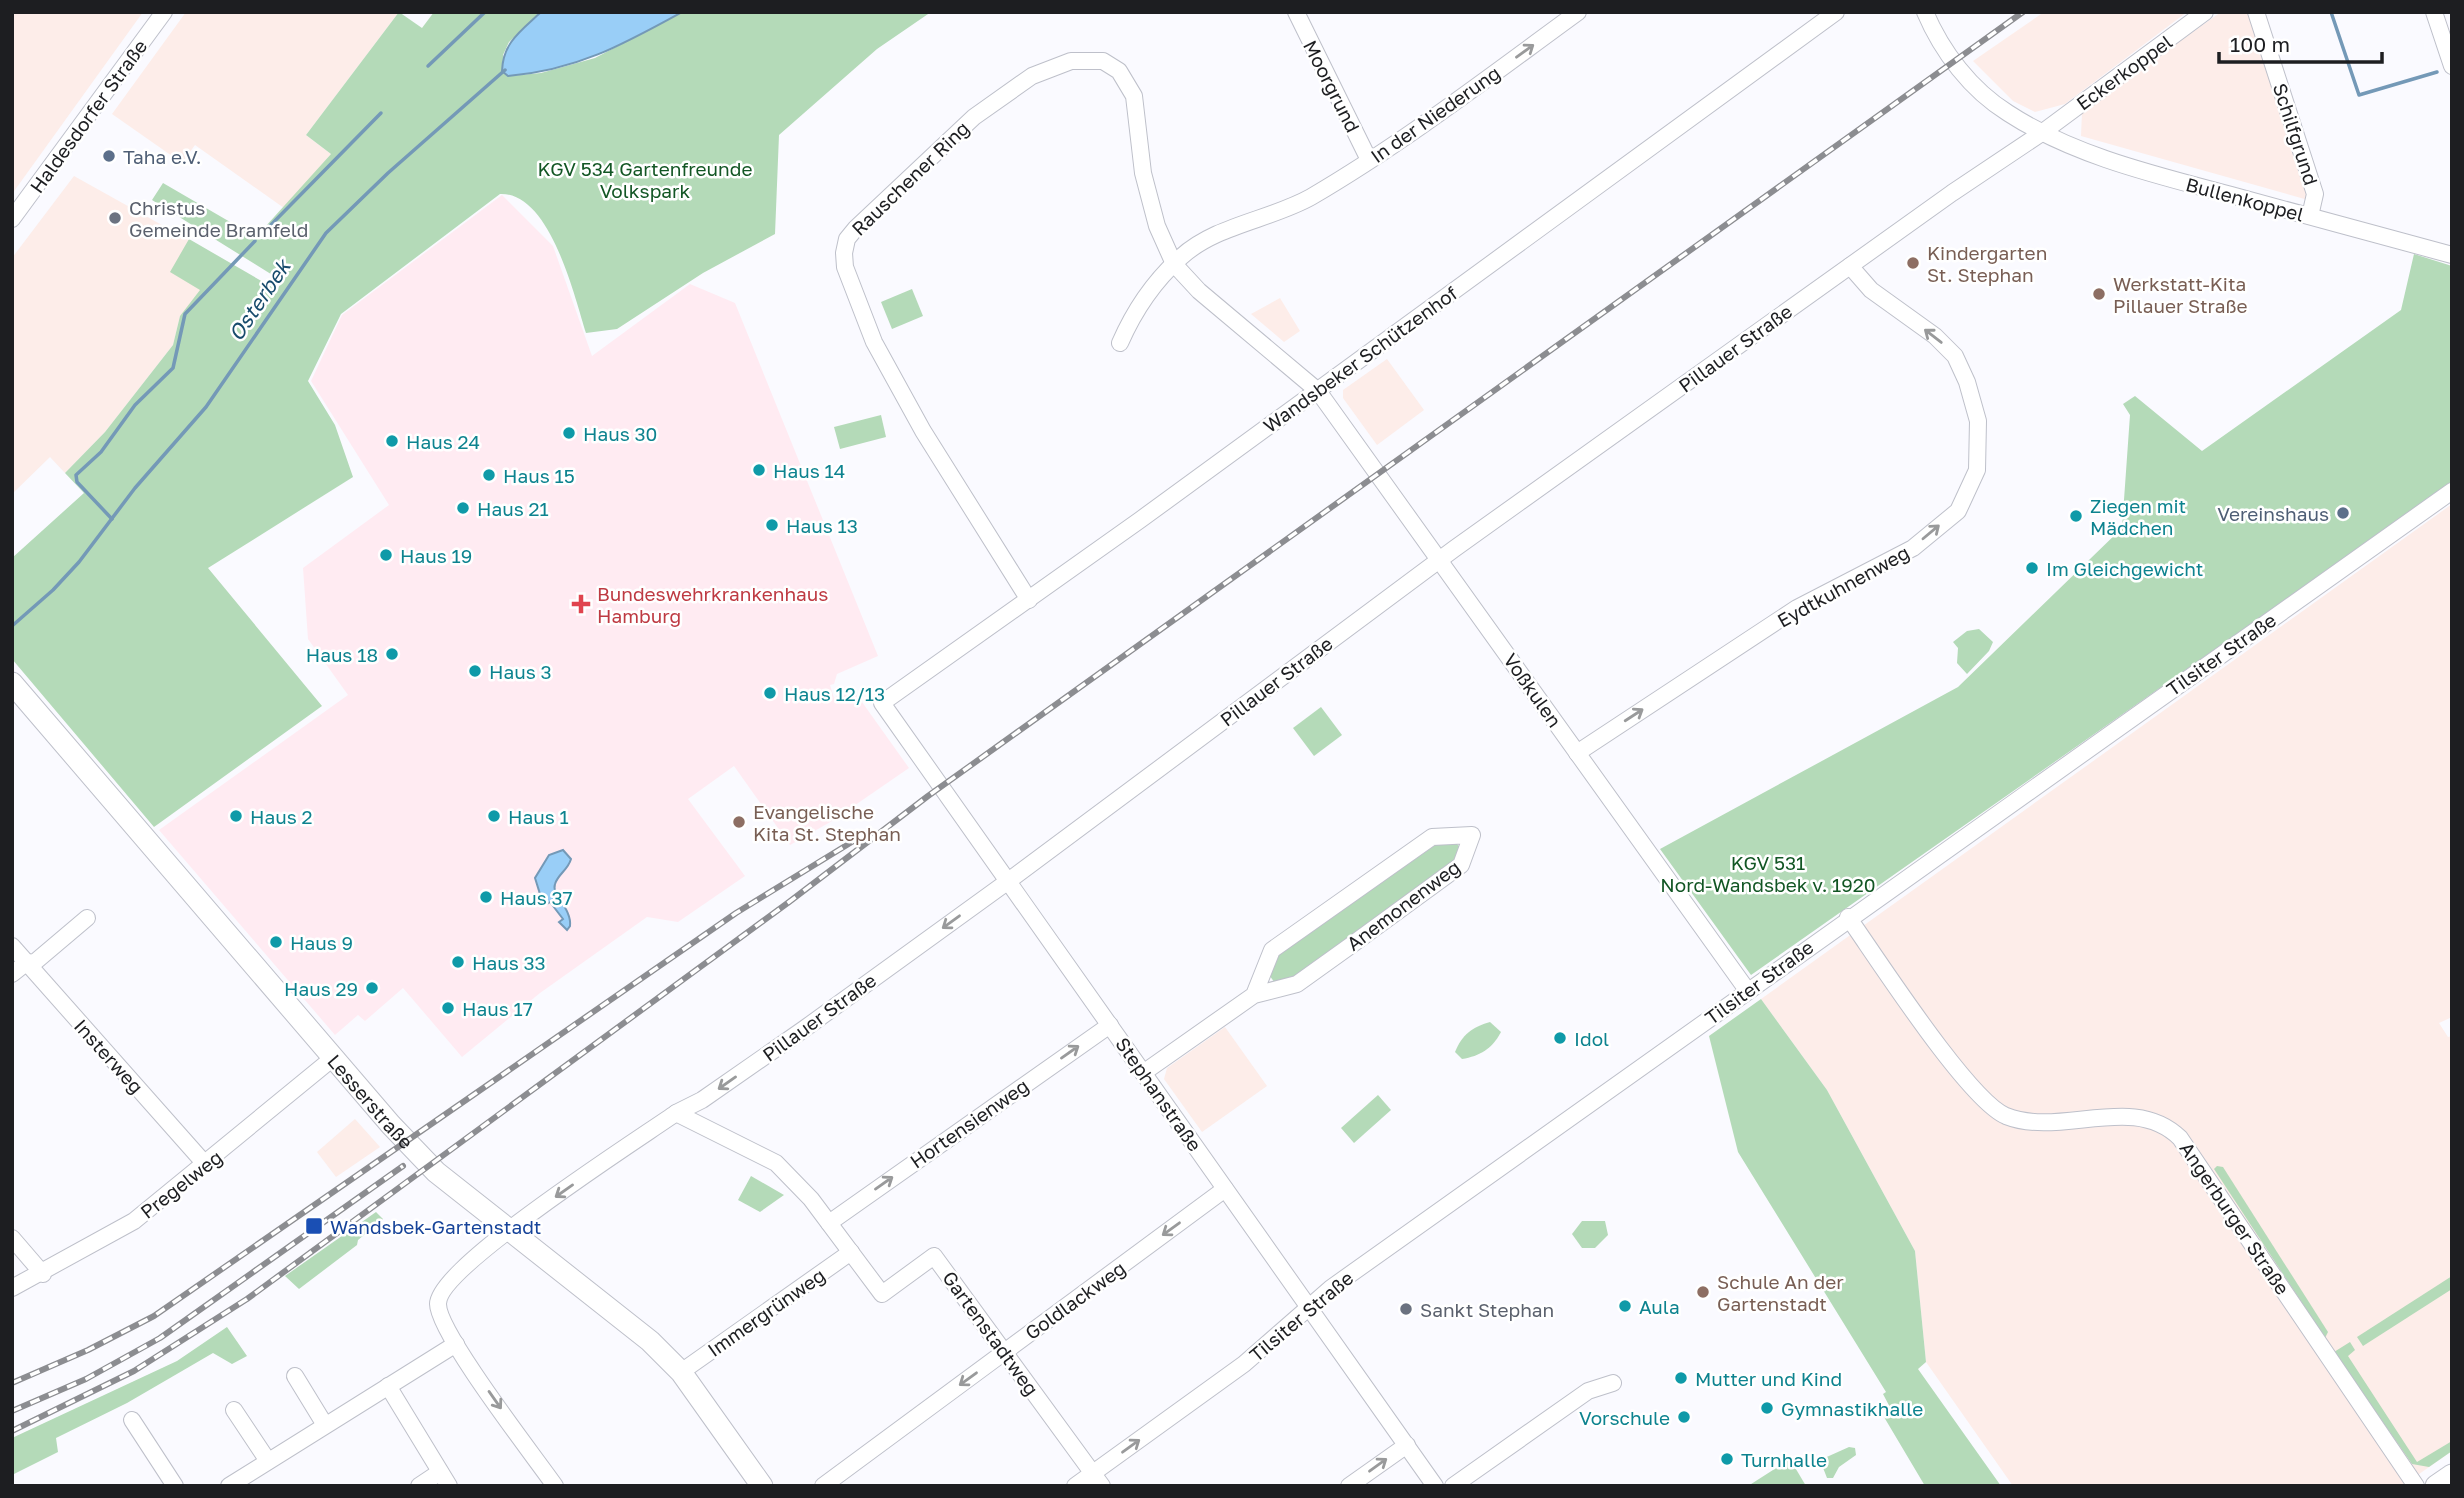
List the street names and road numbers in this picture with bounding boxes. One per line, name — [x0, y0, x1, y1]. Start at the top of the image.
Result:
street label: Eckerkoppel — [2072, 30, 2176, 114]
street label: Haldesdorfer Straße — [25, 35, 151, 197]
street label: Moorgrund — [1299, 36, 1365, 136]
street label: In der Niederung — [1366, 61, 1504, 167]
street label: Schilfgrund — [2269, 80, 2323, 188]
street label: Rauschener Ring — [846, 116, 974, 240]
street label: Bullenkoppel — [2184, 172, 2306, 226]
street label: Wandsbeker Schützenhof — [1259, 281, 1461, 437]
street label: Pillauer Straße — [1674, 299, 1796, 397]
street label: Eydtkuhnenweg — [1773, 540, 1913, 632]
street label: Tilsiter Straße — [2162, 608, 2280, 700]
street label: Pillauer Straße — [1215, 631, 1337, 731]
street label: Voßkulen — [1499, 649, 1567, 731]
street label: Anemonenweg — [1342, 855, 1464, 955]
street label: Tilsiter Straße — [1700, 935, 1818, 1029]
street label: Pillauer Straße — [758, 968, 880, 1066]
street label: Insterweg — [70, 1014, 148, 1098]
street label: Stephanstraße — [1111, 1033, 1207, 1155]
street label: Lesserstraße — [324, 1049, 419, 1153]
street label: Hortensienweg — [905, 1074, 1033, 1172]
street label: Angerburger Straße — [2175, 1137, 2295, 1299]
street label: Pregelweg — [136, 1145, 226, 1223]
street label: Goldlackweg — [1020, 1256, 1130, 1344]
street label: Immergrünweg — [703, 1263, 829, 1361]
street label: Gartenstadtweg — [938, 1266, 1044, 1400]
street label: Tilsiter Straße — [1244, 1266, 1358, 1366]

